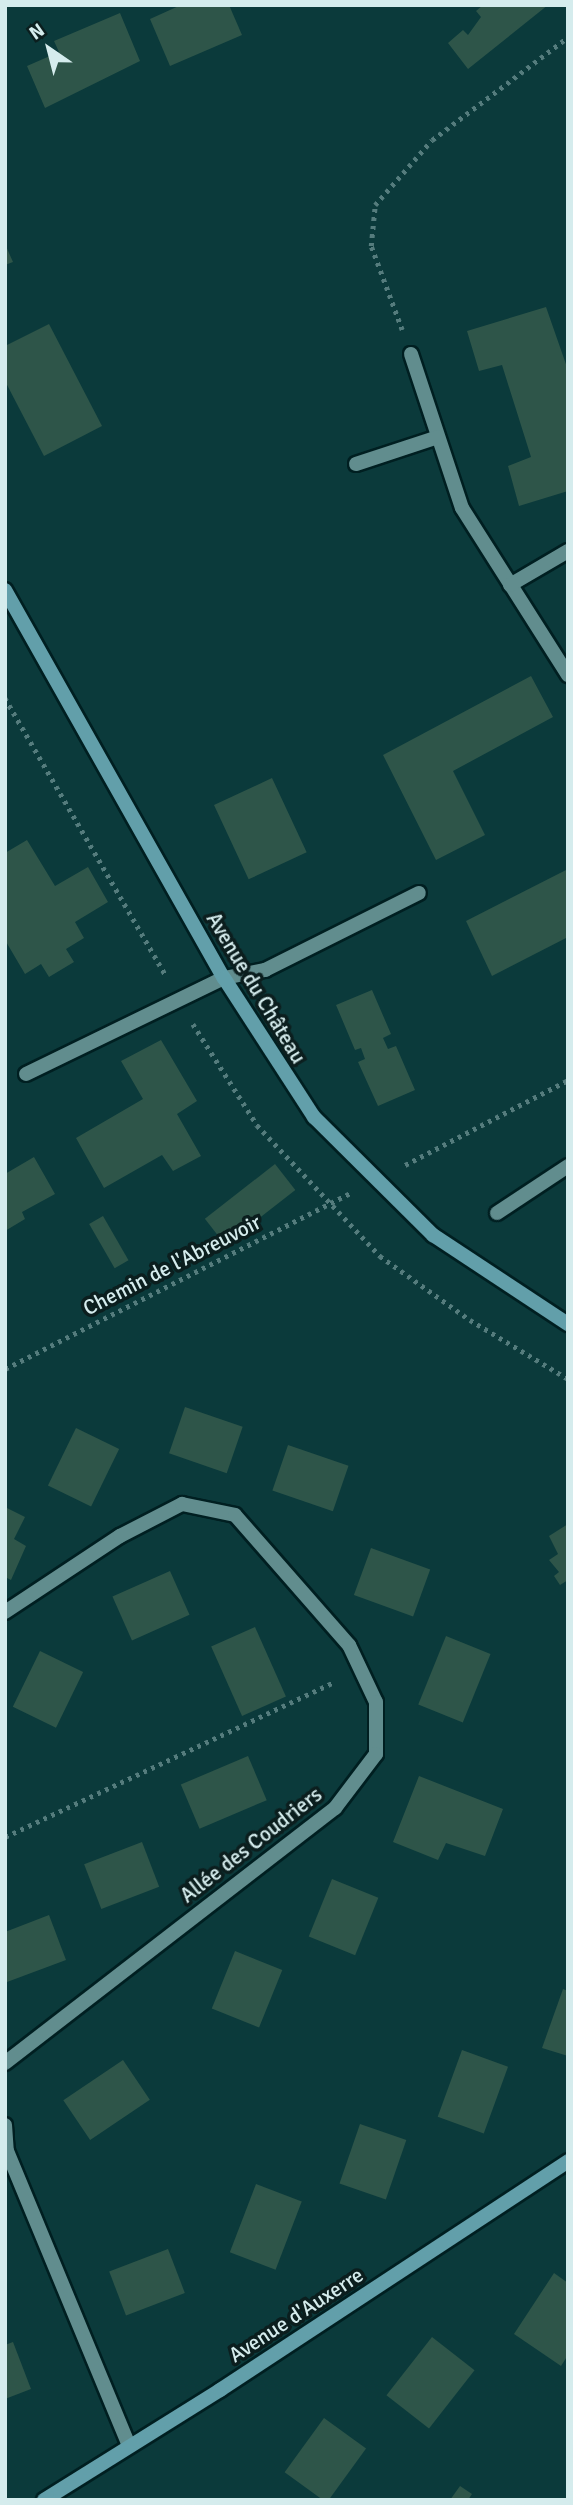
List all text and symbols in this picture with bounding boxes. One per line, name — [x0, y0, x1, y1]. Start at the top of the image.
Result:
north arrow — [14, 14, 84, 84]
text: N — [25, 18, 49, 45]
street label: Avenue du Château — [201, 908, 311, 1068]
street label: Chemin de l'Abreuvoir — [79, 1209, 265, 1321]
street label: Allée des Coudriers — [175, 1782, 327, 1908]
street label: Avenue d'Auxerre — [224, 2262, 368, 2368]

